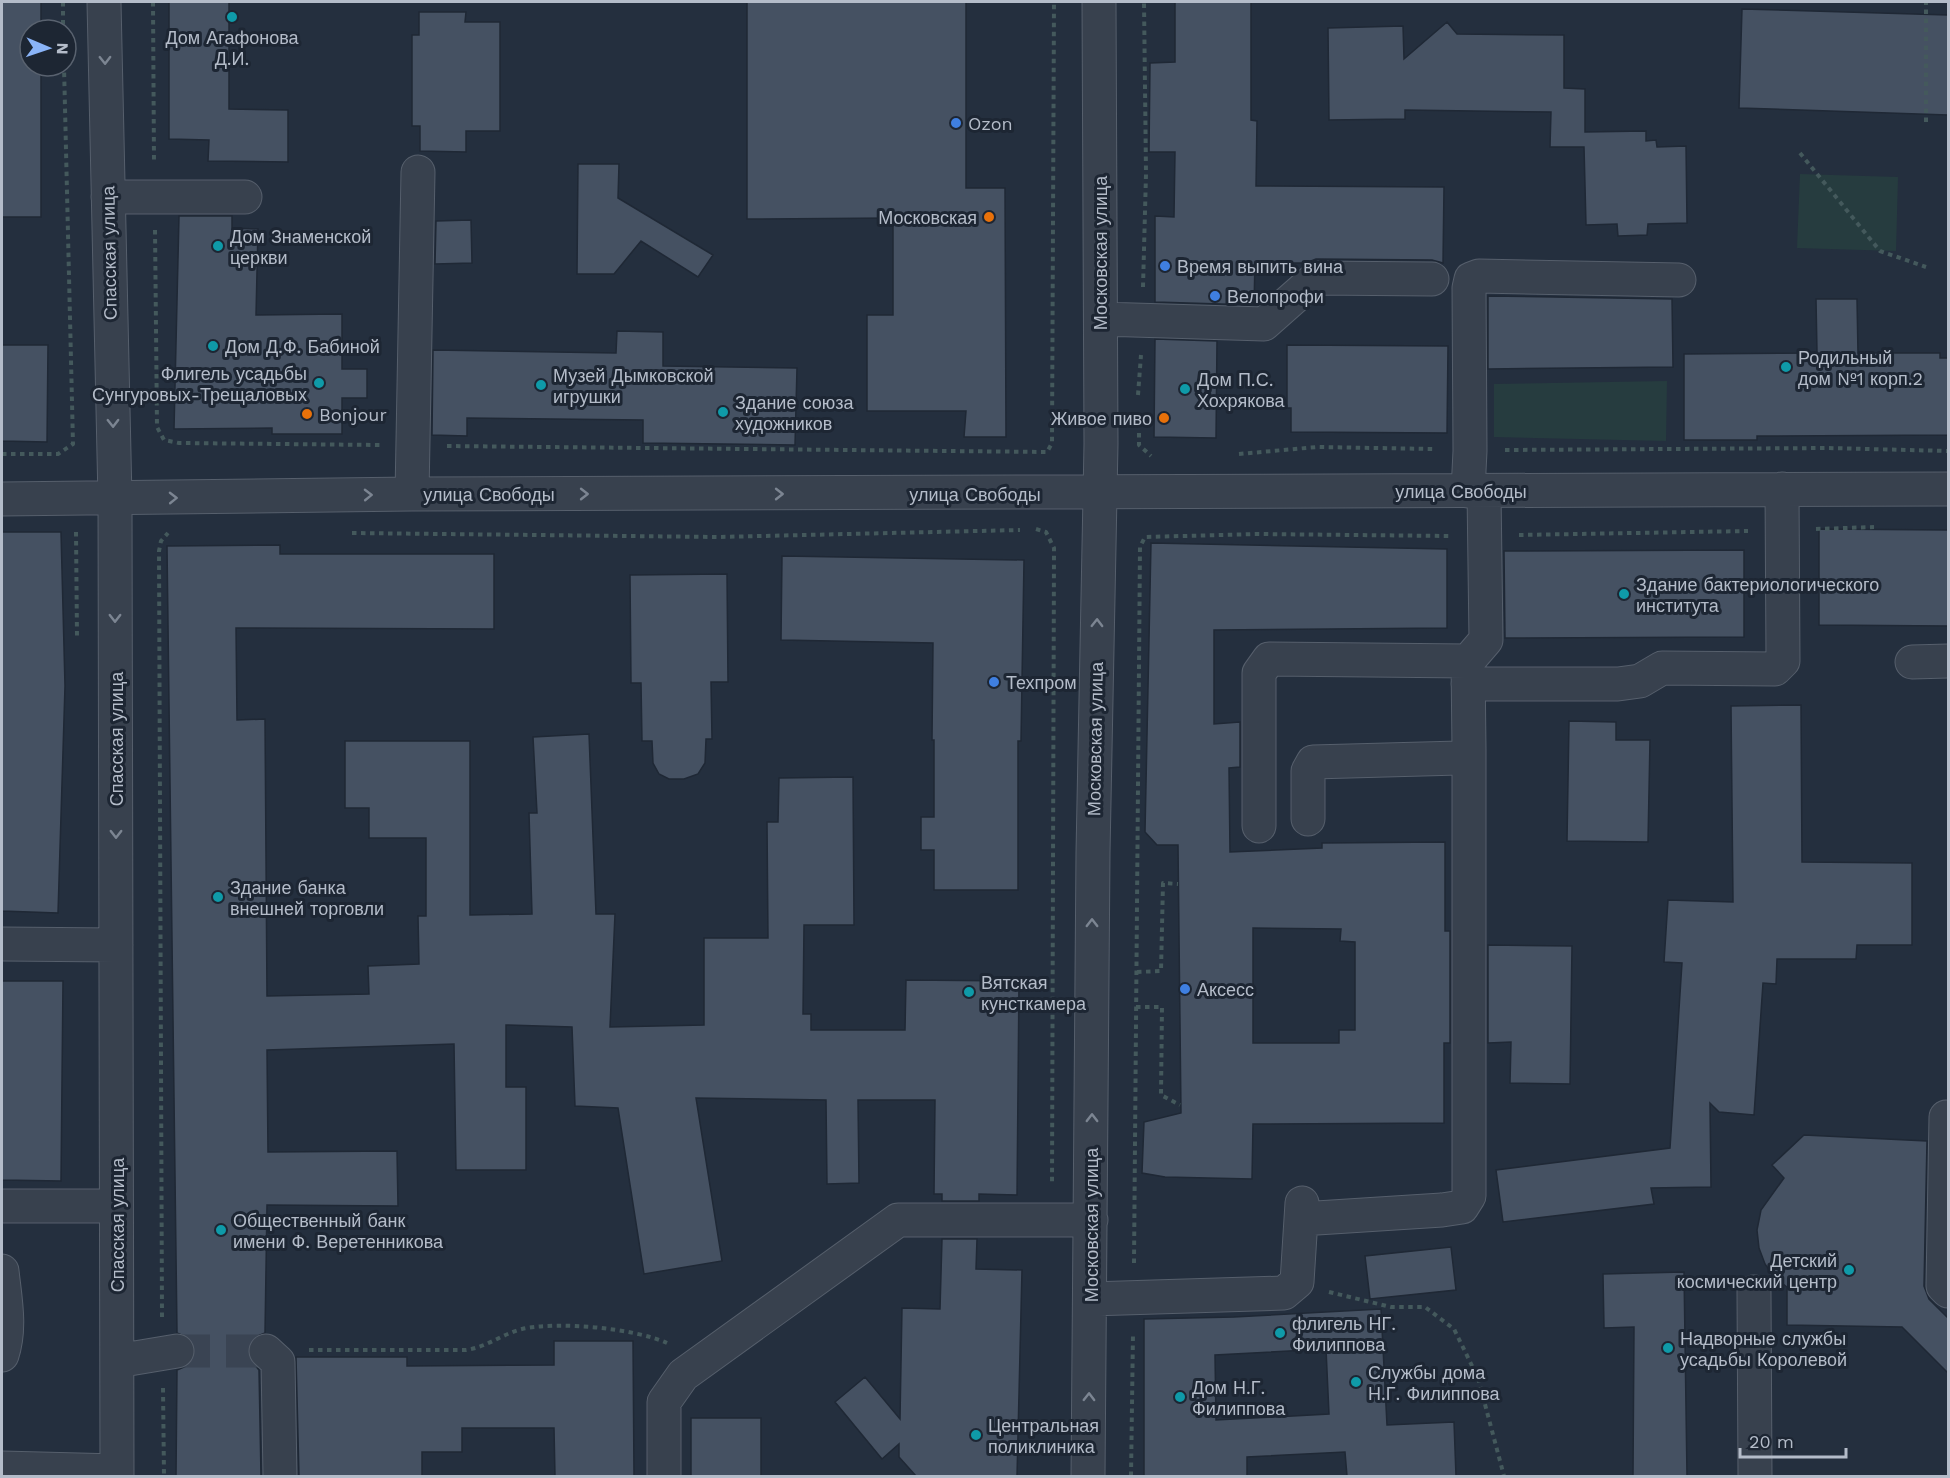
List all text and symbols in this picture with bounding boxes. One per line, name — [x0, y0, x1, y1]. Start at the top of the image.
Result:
marker: Дом Агафонова Д.И. — [225, 10, 239, 24]
north arrow — [18, 18, 78, 78]
place label: Дом Агафонова Д.И. — [165, 27, 300, 69]
text: N — [53, 42, 72, 55]
one-way arrow — [99, 55, 112, 64]
place label: Ozon — [968, 113, 1013, 134]
marker: Ozon — [949, 116, 963, 130]
street label: Московская улица — [1090, 175, 1111, 330]
street label: Спасская улица — [97, 185, 121, 320]
place label: Московская — [878, 207, 977, 228]
marker: Московская — [982, 210, 996, 224]
place label: Дом Знаменской церкви — [230, 226, 371, 268]
marker: Дом Знаменской церкви — [211, 239, 225, 253]
place label: Время выпить вина — [1177, 256, 1344, 277]
marker: Время выпить вина — [1158, 259, 1172, 273]
place label: Велопрофи — [1227, 286, 1324, 307]
marker: Велопрофи — [1208, 289, 1222, 303]
place label: Дом Д.Ф. Бабиной — [225, 336, 380, 357]
marker: Дом Д.Ф. Бабиной — [206, 339, 220, 353]
place label: Родильный дом №1 корп.2 — [1798, 347, 1923, 389]
marker: Родильный дом №1 корп.2 — [1779, 360, 1793, 374]
place label: Флигель усадьбы Сунгуровых-Трещаловых — [92, 363, 307, 405]
place label: Музей Дымковской игрушки — [553, 365, 714, 407]
place label: Дом П.С. Хохрякова — [1197, 369, 1286, 411]
marker: Флигель усадьбы Сунгуровых-Трещаловых — [312, 376, 326, 390]
marker: Музей Дымковской игрушки — [534, 378, 548, 392]
marker: Дом П.С. Хохрякова — [1178, 382, 1192, 396]
place label: Здание союза художников — [735, 392, 854, 434]
place label: Bonjour — [319, 404, 387, 425]
marker: Здание союза художников — [716, 405, 730, 419]
marker: Bonjour — [300, 407, 314, 421]
place label: Живое пиво — [1051, 408, 1152, 429]
marker: Живое пиво — [1157, 411, 1171, 425]
one-way arrow — [107, 418, 119, 427]
street label: улица Свободы — [1395, 481, 1527, 502]
street label: улица Свободы — [423, 484, 555, 505]
street label: улица Свободы — [909, 484, 1041, 505]
one-way arrow — [580, 488, 589, 500]
one-way arrow — [775, 488, 784, 500]
one-way arrow — [364, 489, 373, 501]
one-way arrow — [169, 492, 178, 504]
place label: Здание бактериологического института — [1636, 574, 1879, 616]
marker: Здание бактериологического института — [1617, 587, 1631, 601]
one-way arrow — [109, 613, 121, 622]
one-way arrow — [1091, 619, 1103, 628]
street label: Московская улица — [1083, 661, 1107, 816]
street label: Спасская улица — [106, 671, 127, 806]
place label: Техпром — [1006, 672, 1077, 693]
marker: Техпром — [987, 675, 1001, 689]
one-way arrow — [110, 829, 122, 838]
place label: Здание банка внешней торговли — [230, 877, 384, 919]
marker: Здание банка внешней торговли — [211, 890, 225, 904]
one-way arrow — [1086, 919, 1098, 928]
place label: Вятская кунсткамера — [981, 972, 1087, 1014]
place label: Аксесс — [1197, 979, 1254, 1000]
marker: Аксесс — [1178, 982, 1192, 996]
marker: Вятская кунсткамера — [962, 985, 976, 999]
one-way arrow — [1086, 1114, 1098, 1123]
street label: Московская улица — [1081, 1147, 1102, 1302]
street label: Спасская улица — [107, 1157, 128, 1292]
place label: Общественный банк имени Ф. Веретенникова — [233, 1210, 444, 1252]
marker: Общественный банк имени Ф. Веретенникова — [214, 1223, 228, 1237]
place label: Детский космический центр — [1677, 1250, 1837, 1292]
marker: Детский космический центр — [1842, 1263, 1856, 1277]
place label: флигель НГ. Филиппова — [1292, 1313, 1396, 1355]
marker: флигель НГ. Филиппова — [1273, 1326, 1287, 1340]
place label: Надворные службы усадьбы Королевой — [1680, 1328, 1847, 1370]
marker: Надворные службы усадьбы Королевой — [1661, 1341, 1675, 1355]
place label: Службы дома Н.Г. Филиппова — [1368, 1362, 1501, 1404]
marker: Службы дома Н.Г. Филиппова — [1349, 1375, 1363, 1389]
place label: Дом Н.Г. Филиппова — [1192, 1377, 1286, 1419]
marker: Дом Н.Г. Филиппова — [1173, 1390, 1187, 1404]
one-way arrow — [1083, 1393, 1095, 1402]
place label: Центральная поликлиника — [988, 1415, 1099, 1457]
scale bar — [1740, 1421, 1846, 1459]
marker: Центральная поликлиника — [969, 1428, 983, 1442]
text: 20 m — [1749, 1431, 1794, 1452]

